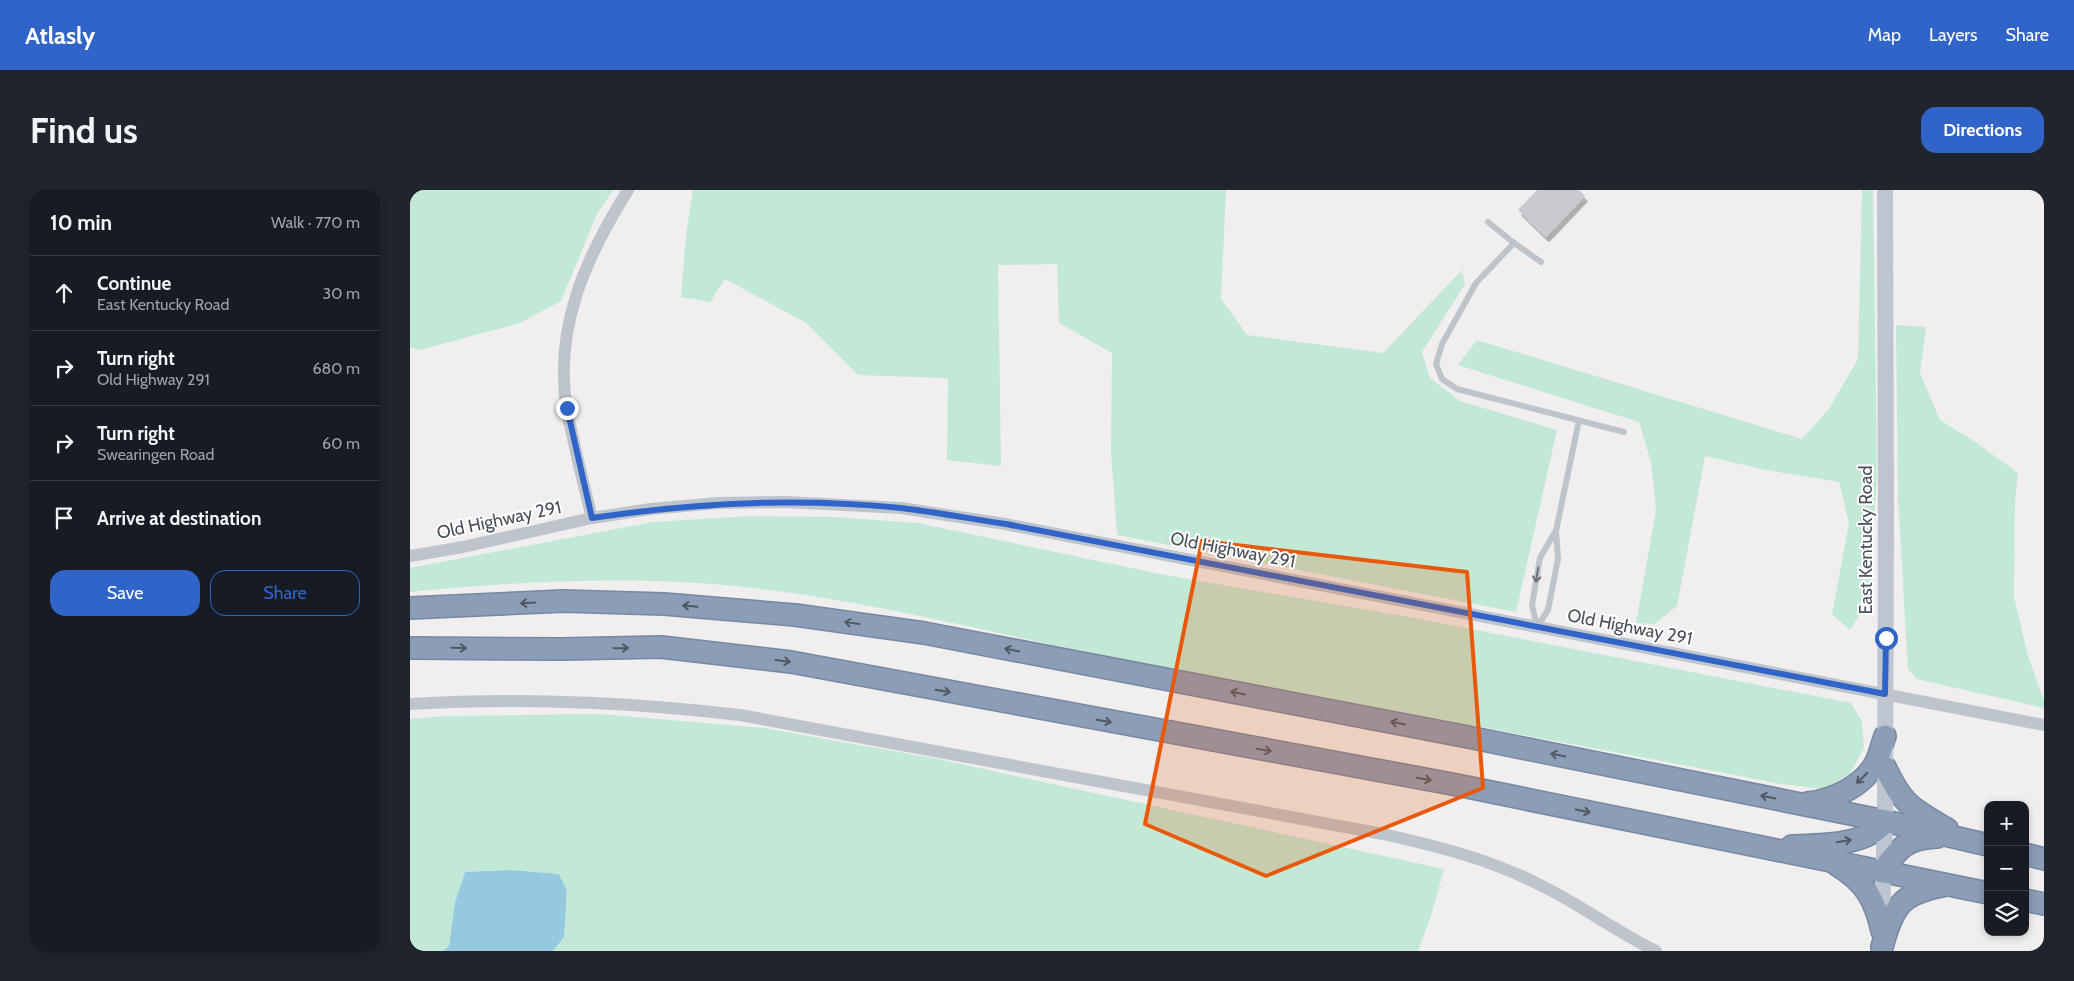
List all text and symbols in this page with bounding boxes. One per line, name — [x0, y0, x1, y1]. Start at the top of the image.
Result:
text: Atlasly — [25, 21, 95, 50]
text: Map — [1868, 24, 1901, 46]
text: Layers — [1929, 24, 1978, 46]
text: Share — [2006, 24, 2049, 46]
button: Directions — [1921, 107, 2044, 153]
text: Find us — [30, 109, 138, 152]
text: 10 min — [50, 210, 112, 235]
text: Walk · 770 m — [271, 213, 360, 232]
text: Continue — [97, 272, 171, 295]
icon: ahead — [50, 279, 78, 307]
text: 30 m — [323, 284, 360, 303]
text: East Kentucky Road — [97, 295, 229, 314]
text: Turn right — [97, 347, 175, 370]
icon: right — [50, 354, 78, 382]
text: 680 m — [312, 359, 360, 378]
text: Old Highway 291 — [97, 370, 210, 389]
route end — [556, 397, 579, 420]
text: Turn right — [97, 422, 175, 445]
icon: right — [50, 429, 78, 457]
text: 60 m — [322, 434, 360, 453]
text: Swearingen Road — [97, 445, 214, 464]
street label: East Kentucky Road — [1855, 466, 1877, 614]
street label: Old Highway 291 — [435, 496, 563, 544]
icon: arrive — [50, 504, 78, 532]
text: Arrive at destination — [97, 507, 261, 530]
street label: Old Highway 291 — [1169, 527, 1297, 573]
one-way arrow — [1532, 567, 1542, 583]
button: Save — [50, 570, 200, 616]
button: Share — [210, 570, 360, 616]
one-way arrow — [520, 598, 536, 607]
one-way arrow — [682, 601, 698, 611]
street label: Old Highway 291 — [1566, 604, 1694, 650]
one-way arrow — [844, 618, 860, 628]
route start — [1875, 627, 1898, 650]
one-way arrow — [450, 643, 466, 653]
one-way arrow — [612, 643, 629, 653]
one-way arrow — [1004, 645, 1020, 654]
one-way arrow — [775, 656, 791, 666]
one-way arrow — [934, 687, 950, 697]
one-way arrow — [1231, 688, 1247, 697]
one-way arrow — [1095, 716, 1111, 726]
one-way arrow — [1391, 718, 1407, 728]
one-way arrow — [1255, 745, 1271, 755]
one-way arrow — [1550, 749, 1566, 759]
one-way arrow — [1856, 772, 1868, 784]
one-way arrow — [1415, 774, 1431, 784]
one-way arrow — [1761, 792, 1777, 801]
map controls — [1984, 801, 2029, 936]
button: + — [1984, 801, 2029, 846]
one-way arrow — [1575, 807, 1591, 816]
one-way arrow — [1835, 836, 1851, 846]
button: − — [1984, 846, 2029, 891]
button: layers — [1984, 891, 2029, 936]

